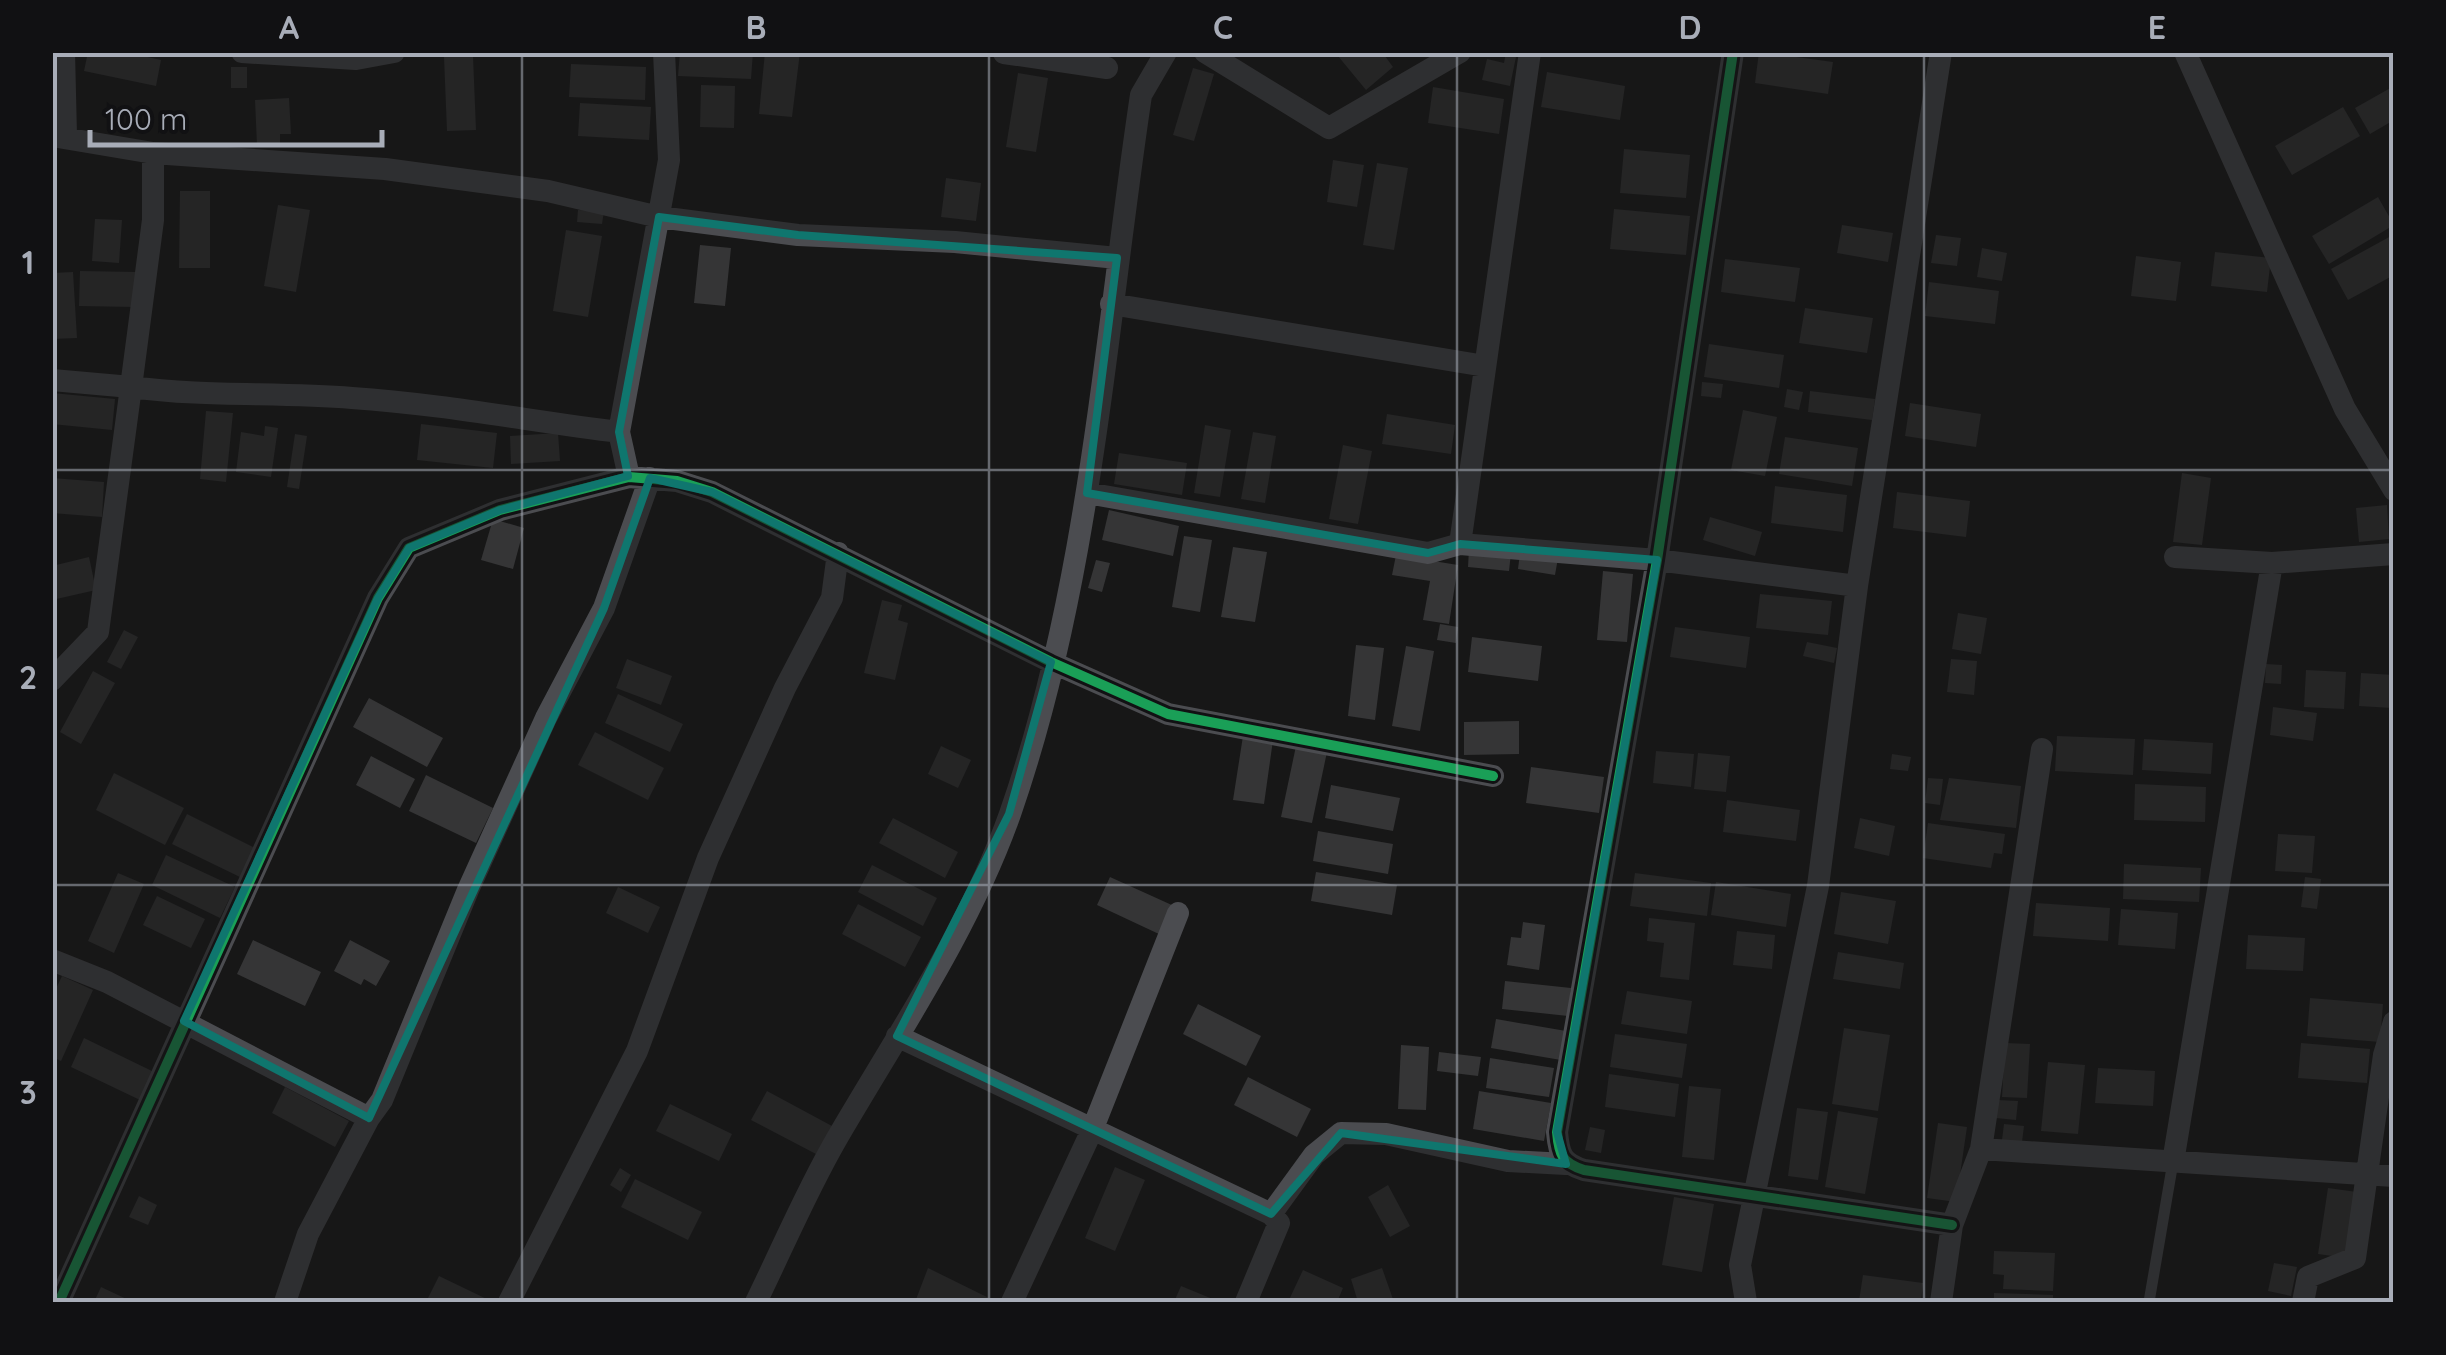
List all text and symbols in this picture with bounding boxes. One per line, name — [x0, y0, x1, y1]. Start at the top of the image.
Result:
text: A — [279, 7, 300, 47]
text: B — [746, 7, 766, 47]
text: C — [1213, 7, 1233, 47]
text: D — [1679, 7, 1701, 47]
text: E — [2148, 7, 2166, 47]
scale bar — [90, 85, 382, 147]
text: 100 m — [105, 100, 187, 138]
text: 1 — [22, 242, 34, 282]
text: 2 — [19, 657, 37, 697]
text: 3 — [19, 1072, 37, 1112]

